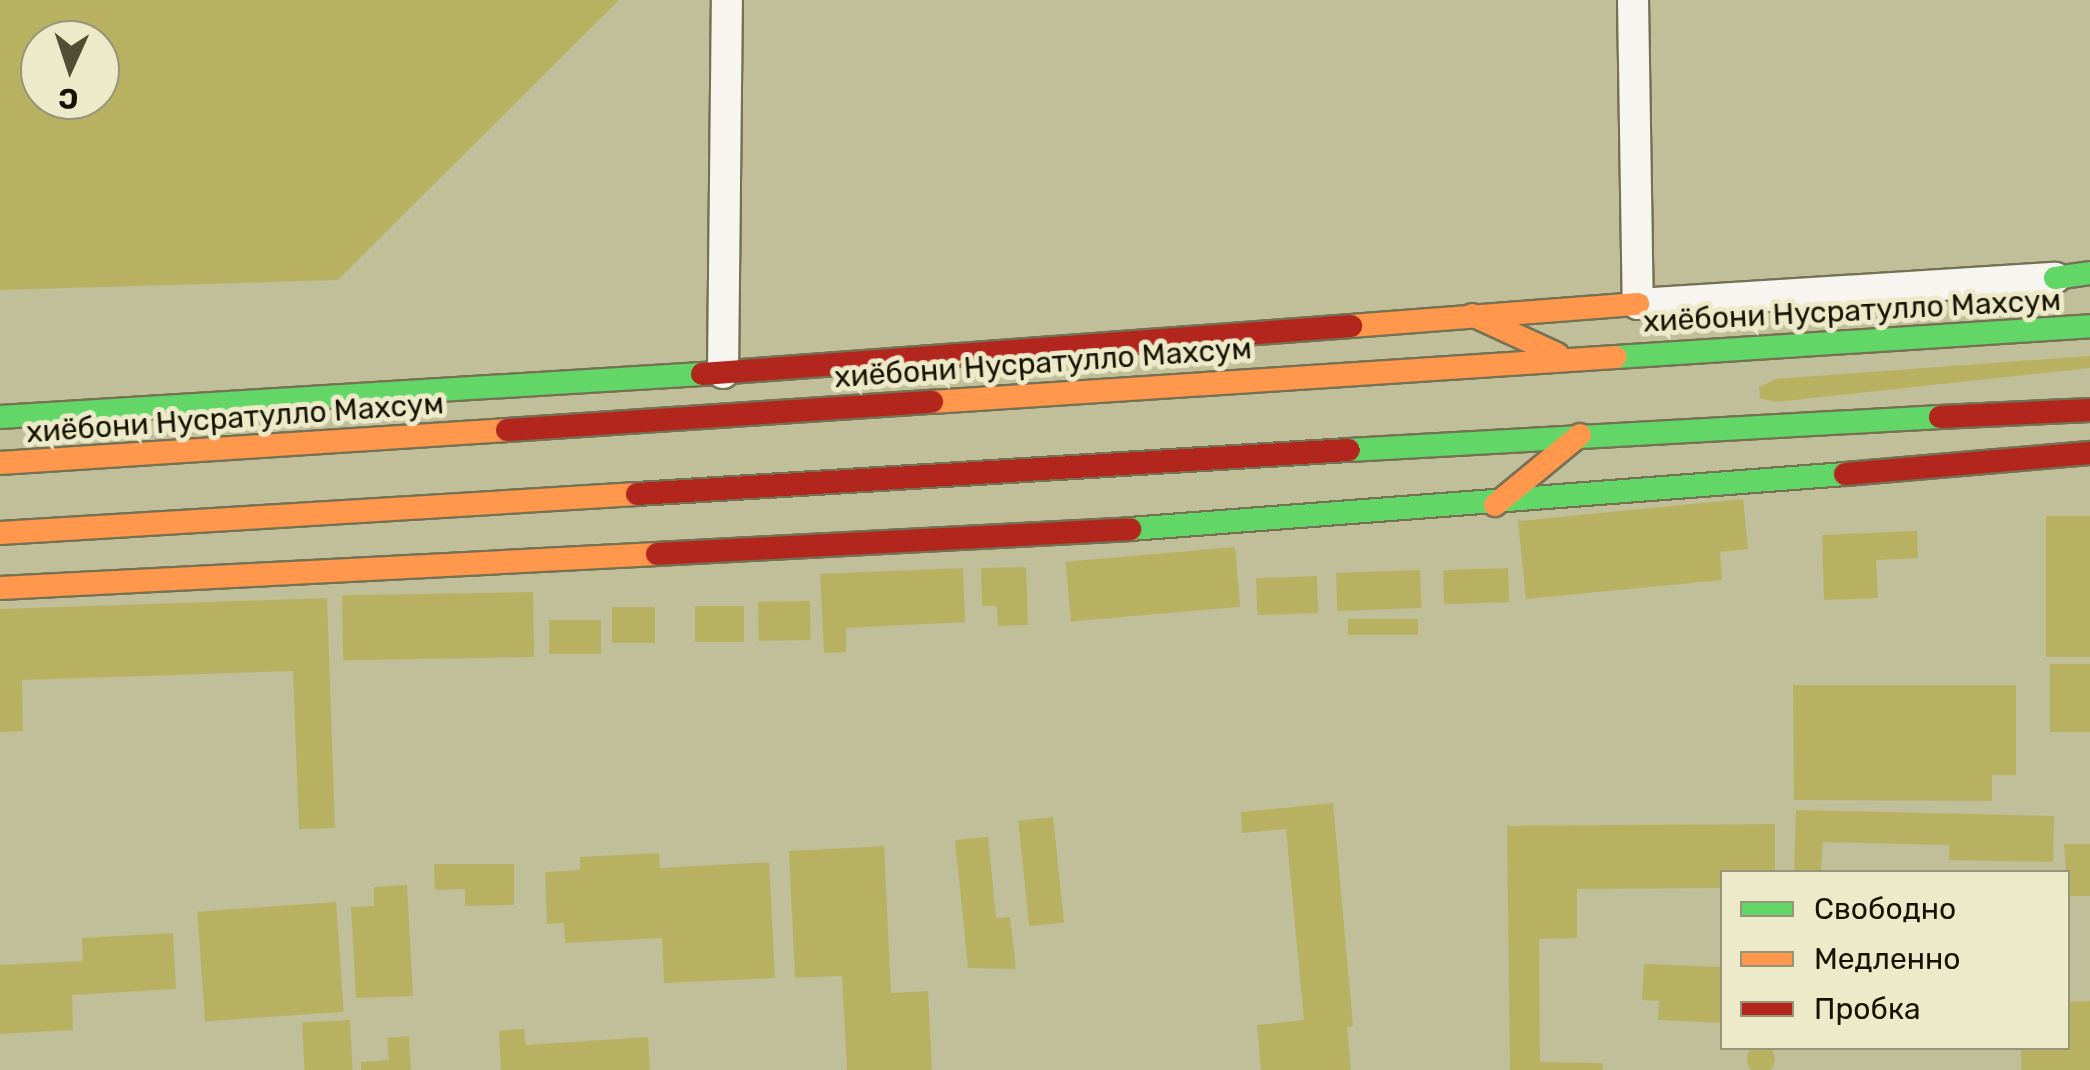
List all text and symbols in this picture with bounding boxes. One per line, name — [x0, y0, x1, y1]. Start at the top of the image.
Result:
north arrow — [20, 20, 120, 120]
text: С — [58, 81, 79, 115]
street label: хиёбони Нусратулло Махсум — [1642, 282, 2062, 340]
street label: хиёбони Нусратулло Махсум — [833, 330, 1253, 396]
street label: хиёбони Нусратулло Махсум — [25, 385, 445, 451]
legend — [1720, 870, 2070, 1050]
text: Свободно — [1814, 891, 1956, 927]
text: Медленно — [1814, 941, 1961, 977]
text: Пробка — [1814, 991, 1921, 1027]

